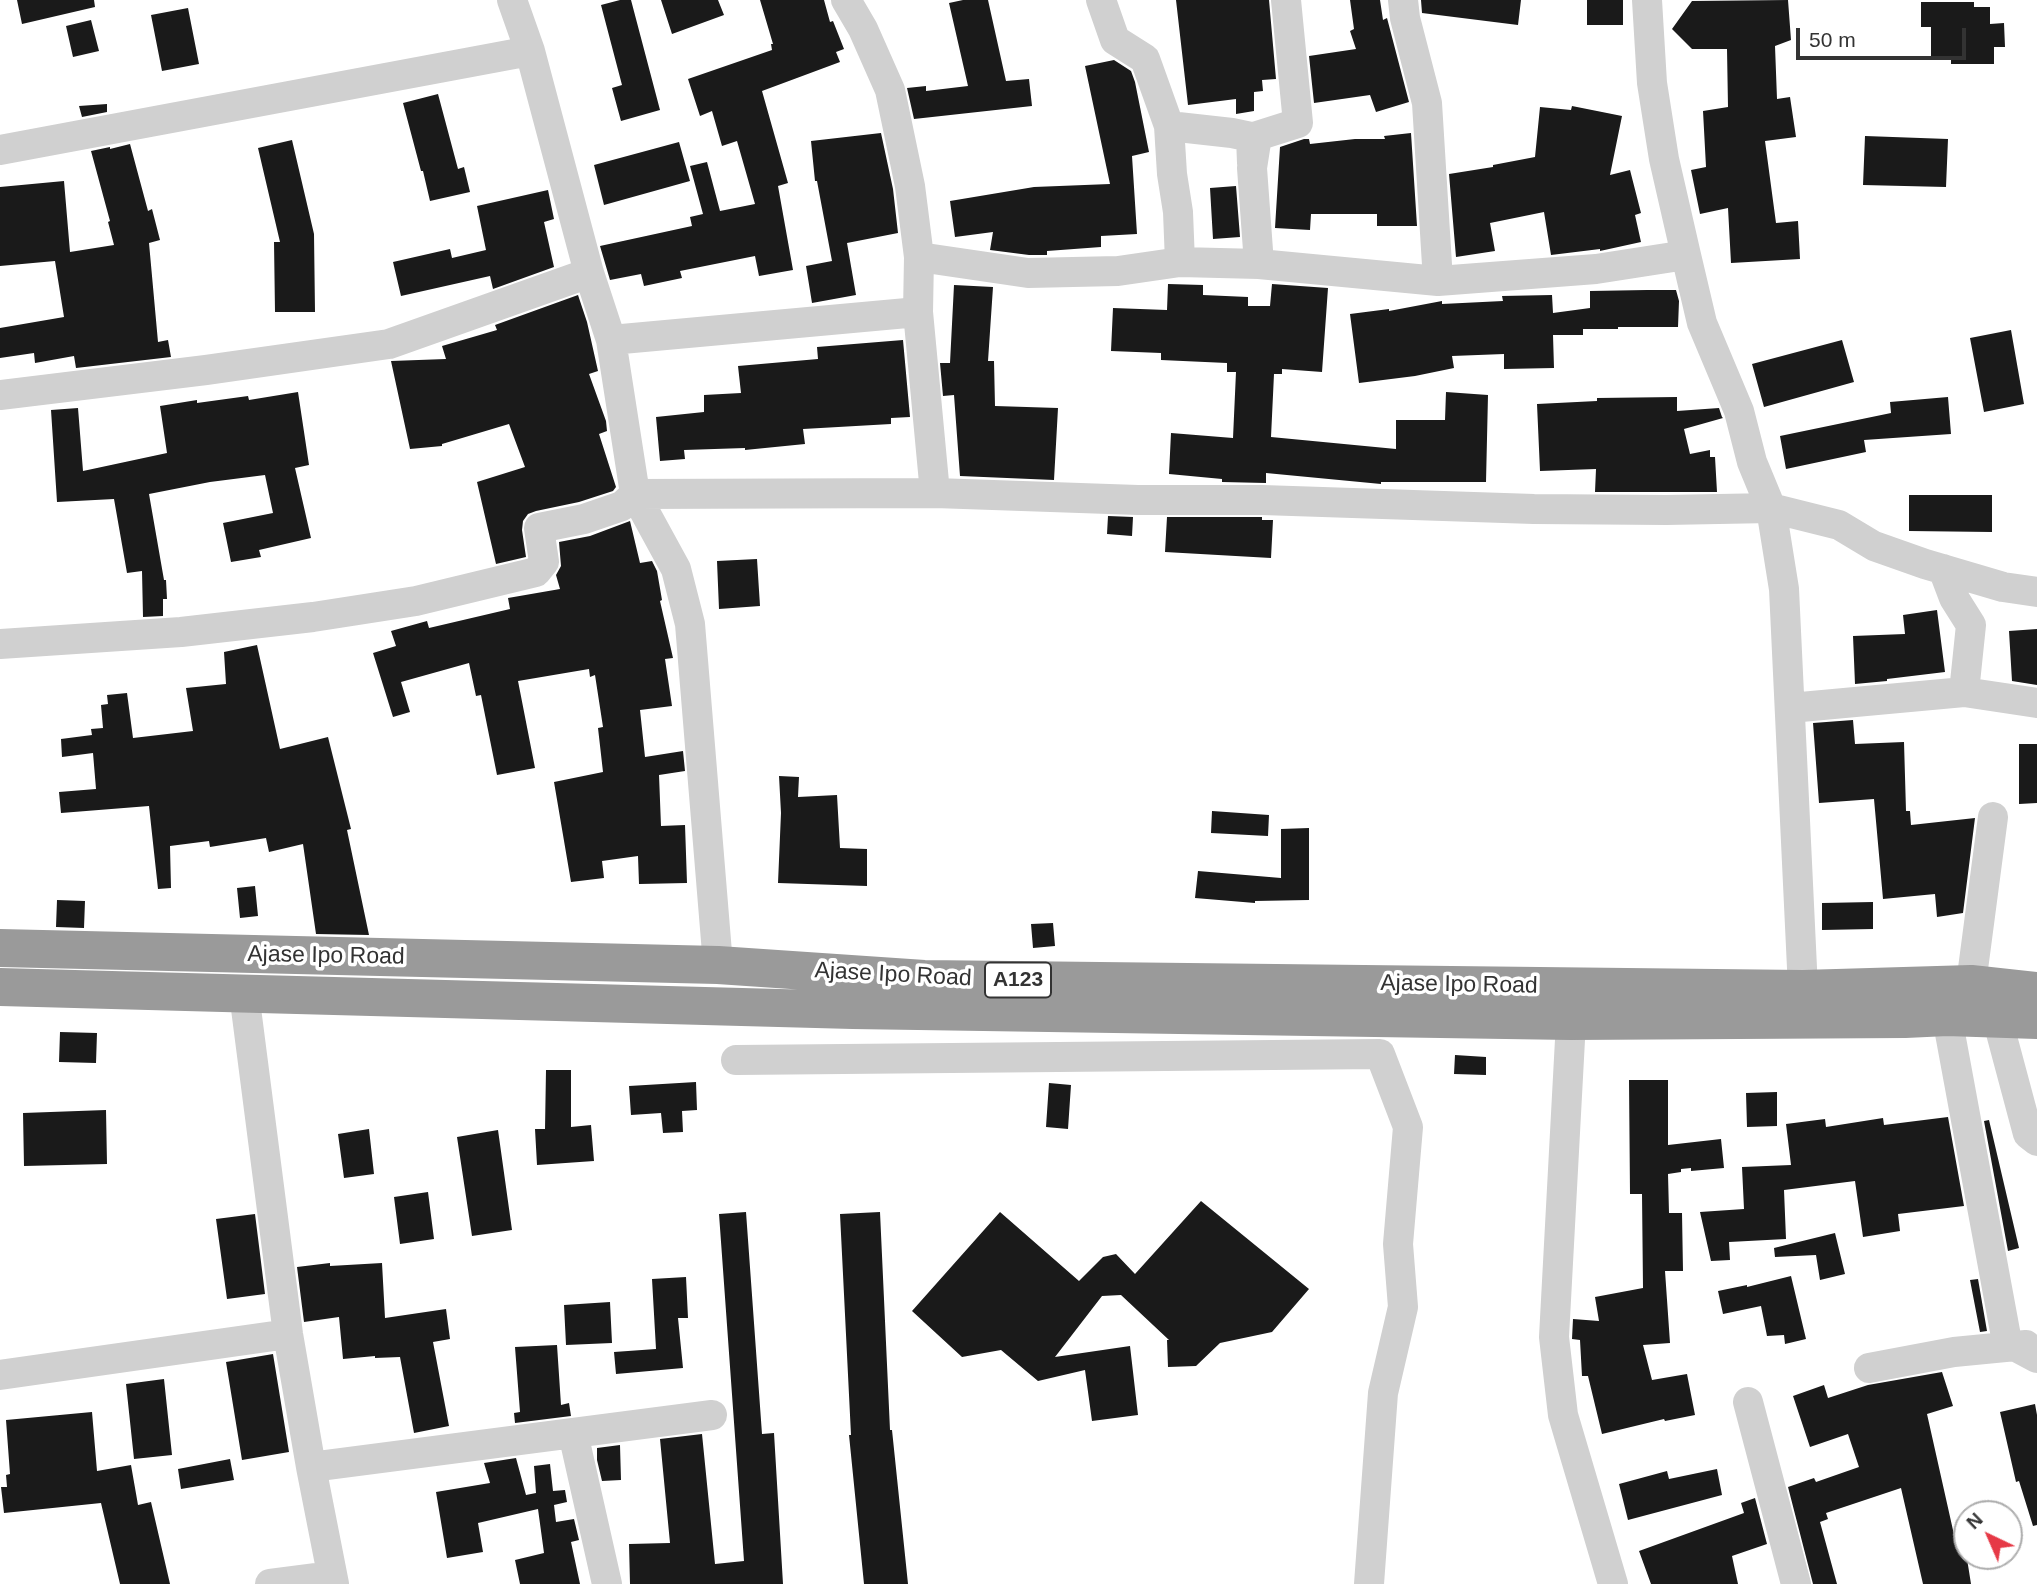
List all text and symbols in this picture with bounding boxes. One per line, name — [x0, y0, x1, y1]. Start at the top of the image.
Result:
scale bar — [1799, 14, 1969, 58]
text: 50 m — [1809, 28, 1856, 51]
street label: Ajase Ipo Road — [247, 941, 405, 971]
street label: Ajase Ipo Road — [814, 957, 972, 993]
road number: A123 — [985, 962, 1051, 998]
street label: Ajase Ipo Road — [1380, 970, 1538, 1000]
north arrow — [1953, 1500, 2023, 1570]
text: N — [1962, 1509, 1987, 1533]

